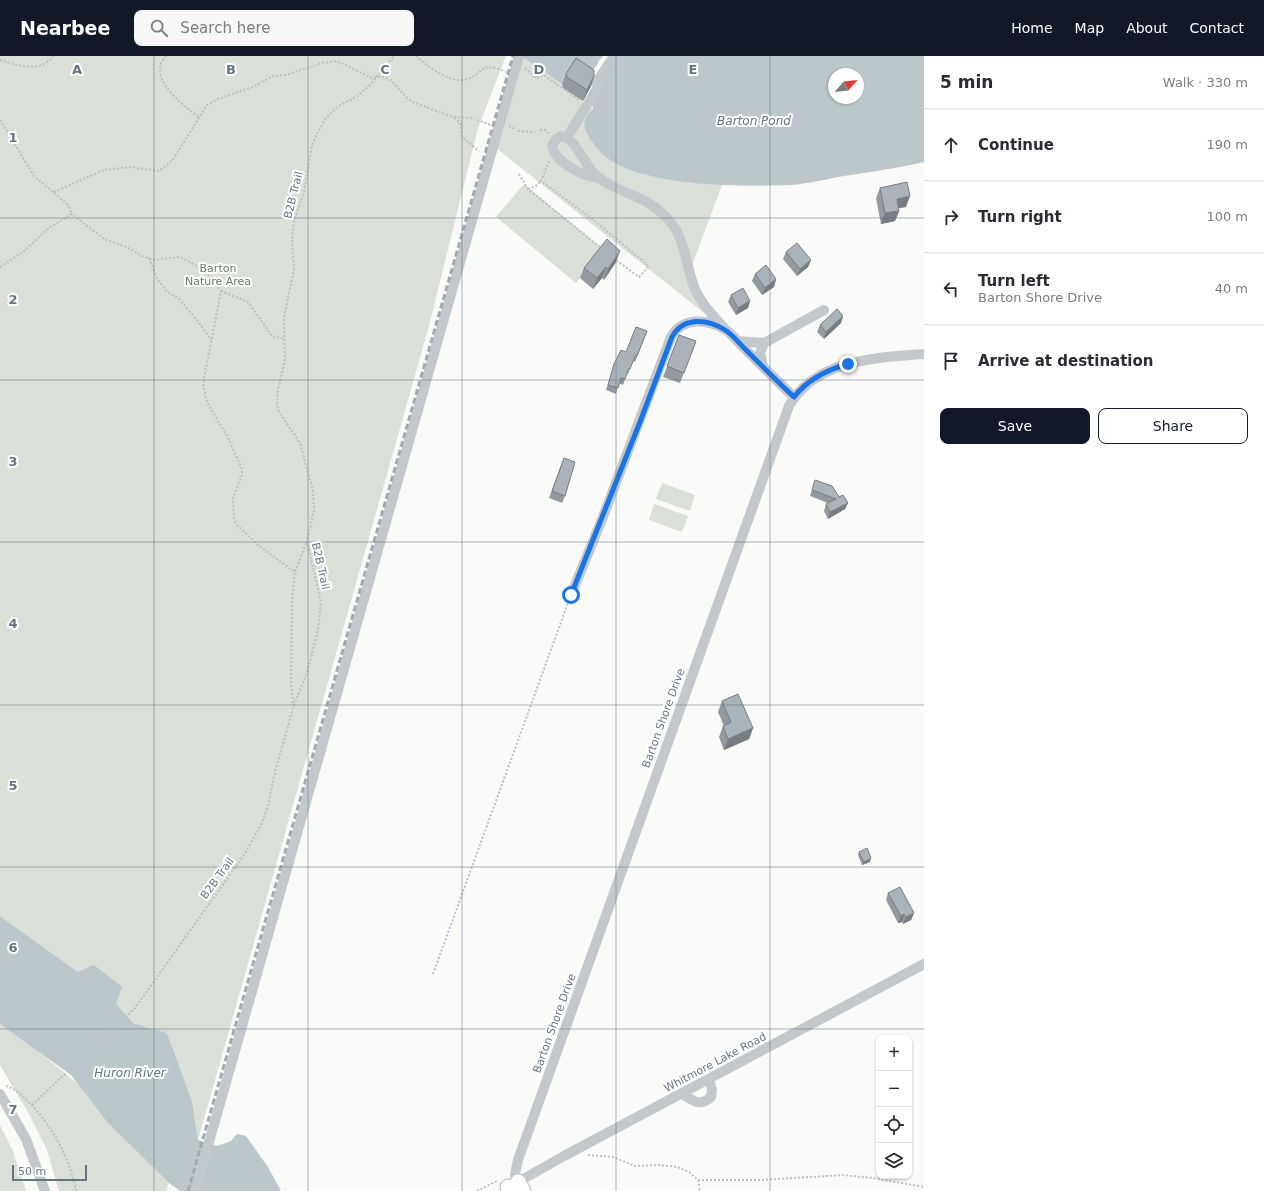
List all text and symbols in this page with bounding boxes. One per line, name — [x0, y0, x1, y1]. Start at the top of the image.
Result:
search box — [134, 10, 414, 46]
text: Nearbee — [20, 17, 110, 39]
icon: search — [148, 17, 170, 39]
text: Search here — [180, 19, 270, 37]
text: Home — [1011, 20, 1053, 36]
text: Map — [1075, 20, 1104, 36]
text: About — [1126, 20, 1168, 36]
text: Contact — [1190, 20, 1244, 36]
text: A — [72, 62, 82, 77]
text: B — [226, 62, 236, 77]
text: C — [380, 62, 390, 77]
text: D — [534, 62, 545, 77]
text: E — [689, 62, 697, 77]
north arrow — [828, 68, 864, 104]
text: 5 min — [940, 72, 993, 92]
text: Walk · 330 m — [1163, 75, 1248, 90]
water label: Barton Pond — [717, 114, 791, 128]
text: 1 — [8, 130, 18, 145]
icon: ahead — [940, 134, 962, 156]
text: Continue — [978, 136, 1054, 154]
text: 190 m — [1206, 137, 1248, 152]
street label: B2B Trail — [281, 170, 306, 220]
icon: right — [940, 206, 962, 228]
text: Turn right — [978, 208, 1062, 226]
text: 100 m — [1206, 209, 1248, 224]
park label: Barton Nature Area — [185, 262, 251, 288]
text: Turn left — [978, 272, 1050, 290]
icon: left — [940, 278, 962, 300]
text: 40 m — [1215, 281, 1248, 296]
text: Barton Shore Drive — [978, 290, 1102, 305]
text: 2 — [8, 292, 18, 307]
icon: arrive — [940, 350, 962, 372]
text: Arrive at destination — [978, 352, 1153, 370]
route end — [839, 355, 857, 373]
button: Save — [940, 408, 1090, 444]
button: Share — [1098, 408, 1248, 444]
text: 3 — [8, 454, 18, 469]
street label: B2B Trail — [309, 541, 332, 591]
route start — [562, 586, 580, 604]
text: 4 — [8, 616, 18, 631]
street label: Barton Shore Drive — [639, 666, 688, 770]
text: 5 — [8, 778, 18, 793]
street label: B2B Trail — [198, 855, 237, 902]
text: 6 — [8, 940, 18, 955]
street label: Barton Shore Drive — [530, 971, 579, 1075]
street label: Whitmore Lake Road — [662, 1030, 769, 1095]
map controls — [876, 1035, 912, 1179]
button: + — [876, 1035, 912, 1071]
water label: Huron River — [94, 1066, 167, 1080]
button: − — [876, 1071, 912, 1107]
text: 7 — [8, 1102, 18, 1117]
button: locate — [876, 1107, 912, 1143]
button: layers — [876, 1143, 912, 1179]
scale bar — [12, 1163, 87, 1182]
text: 50 m — [18, 1165, 46, 1178]

